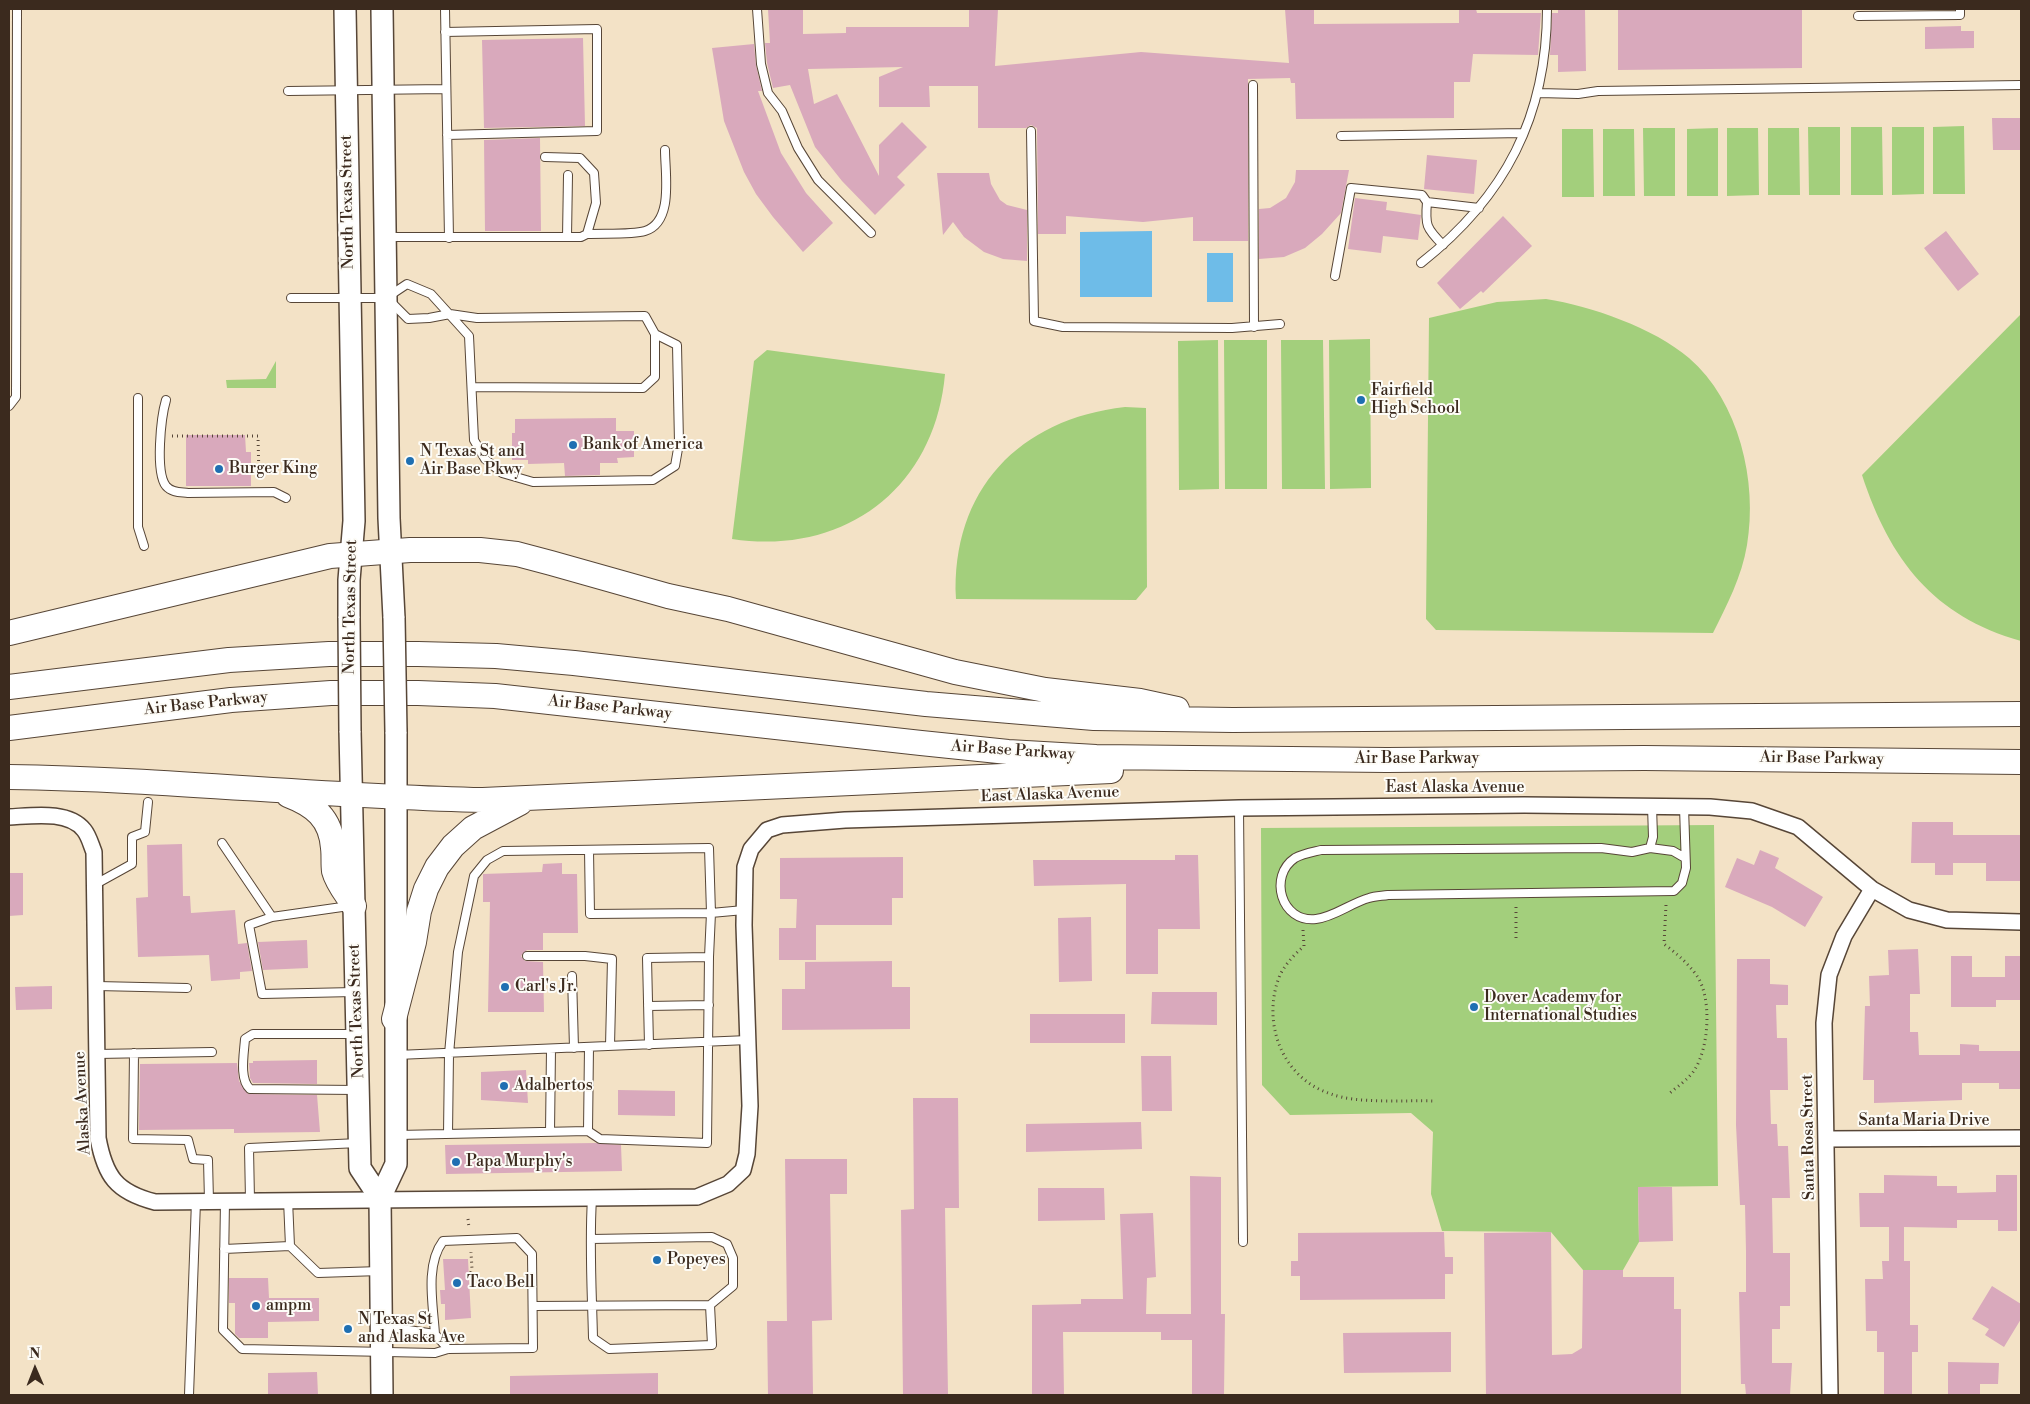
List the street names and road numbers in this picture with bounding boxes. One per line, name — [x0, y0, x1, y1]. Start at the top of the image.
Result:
street label: North Texas Street — [337, 134, 359, 270]
street label: North Texas Street — [340, 539, 362, 675]
street label: Air Base Parkway — [143, 688, 269, 720]
street label: Air Base Parkway — [547, 692, 673, 724]
street label: Air Base Parkway — [950, 737, 1076, 765]
street label: Air Base Parkway — [1760, 748, 1884, 770]
street label: Air Base Parkway — [1355, 749, 1479, 769]
street label: East Alaska Avenue — [1385, 778, 1525, 798]
street label: East Alaska Avenue — [980, 783, 1120, 807]
street label: North Texas Street — [345, 943, 369, 1079]
street label: Alaska Avenue — [71, 1051, 95, 1155]
street label: Santa Rosa Street — [1798, 1074, 1820, 1200]
street label: Santa Maria Drive — [1858, 1111, 1990, 1131]

